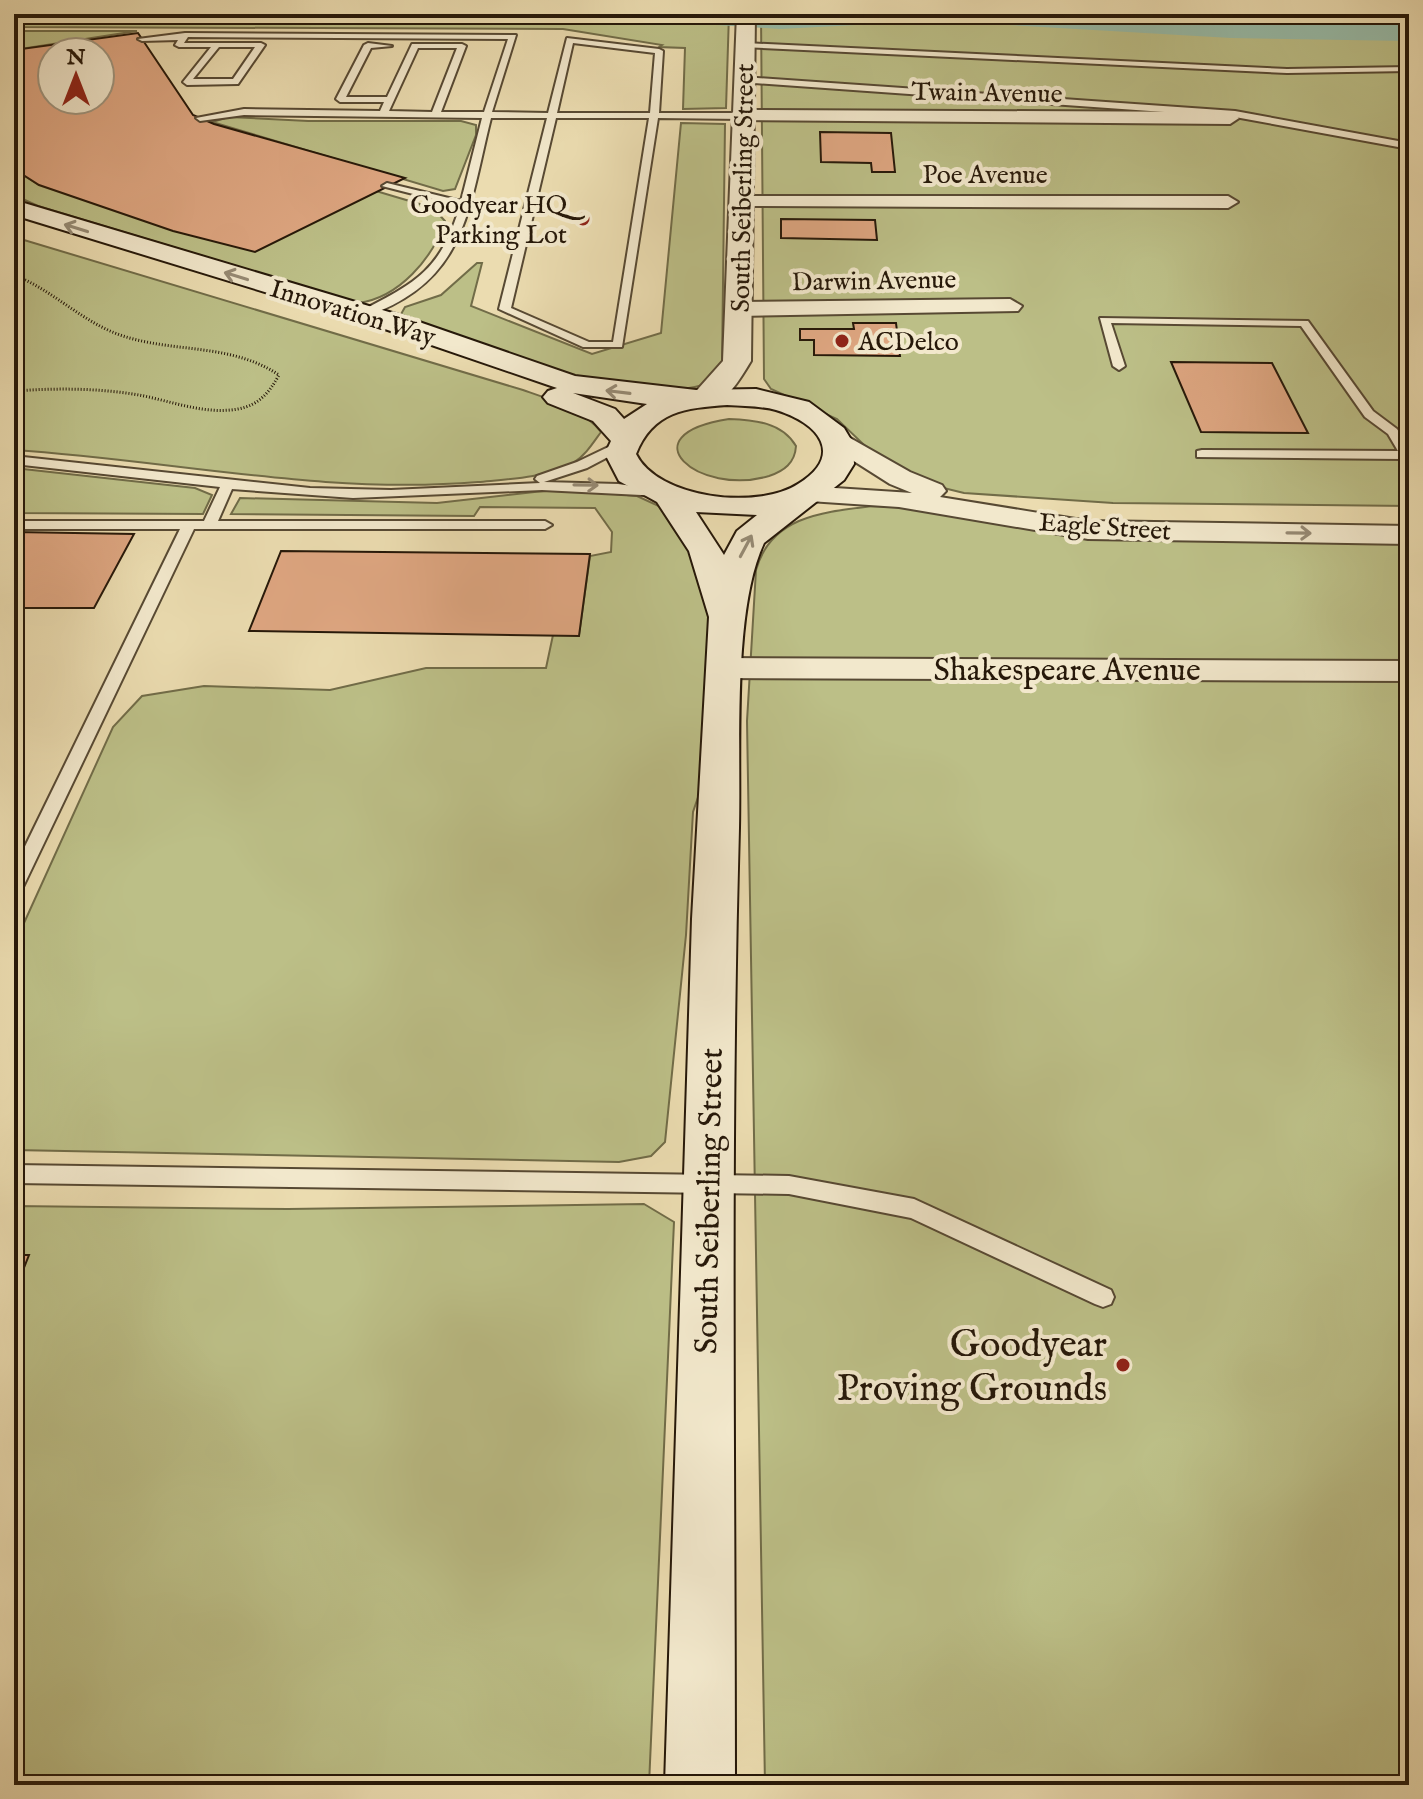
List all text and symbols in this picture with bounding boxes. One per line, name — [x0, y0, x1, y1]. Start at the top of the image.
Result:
north arrow — [36, 36, 116, 116]
text: N — [65, 44, 86, 72]
street label: South Seiberling Street — [725, 63, 762, 313]
street label: Twain Avenue — [911, 76, 1063, 111]
street label: Poe Avenue — [922, 159, 1048, 192]
place label: Goodyear HQ Parking Lot — [410, 189, 586, 252]
marker: Goodyear HQ Parking Lot — [574, 210, 592, 228]
one-way arrow — [63, 220, 89, 235]
street label: Darwin Avenue — [791, 264, 957, 299]
one-way arrow — [223, 268, 249, 283]
street label: Innovation Way — [266, 273, 440, 354]
place label: ACDelco — [857, 326, 959, 359]
marker: ACDelco — [833, 332, 851, 350]
one-way arrow — [606, 384, 631, 399]
one-way arrow — [572, 477, 599, 493]
street label: Eagle Street — [1038, 506, 1172, 549]
one-way arrow — [1285, 525, 1312, 541]
one-way arrow — [738, 535, 754, 558]
street label: Shakespeare Avenue — [933, 651, 1201, 692]
street label: South Seiberling Street — [687, 1047, 734, 1355]
place label: Goodyear Proving Grounds — [837, 1322, 1107, 1414]
marker: Goodyear Proving Grounds — [1114, 1356, 1132, 1374]

